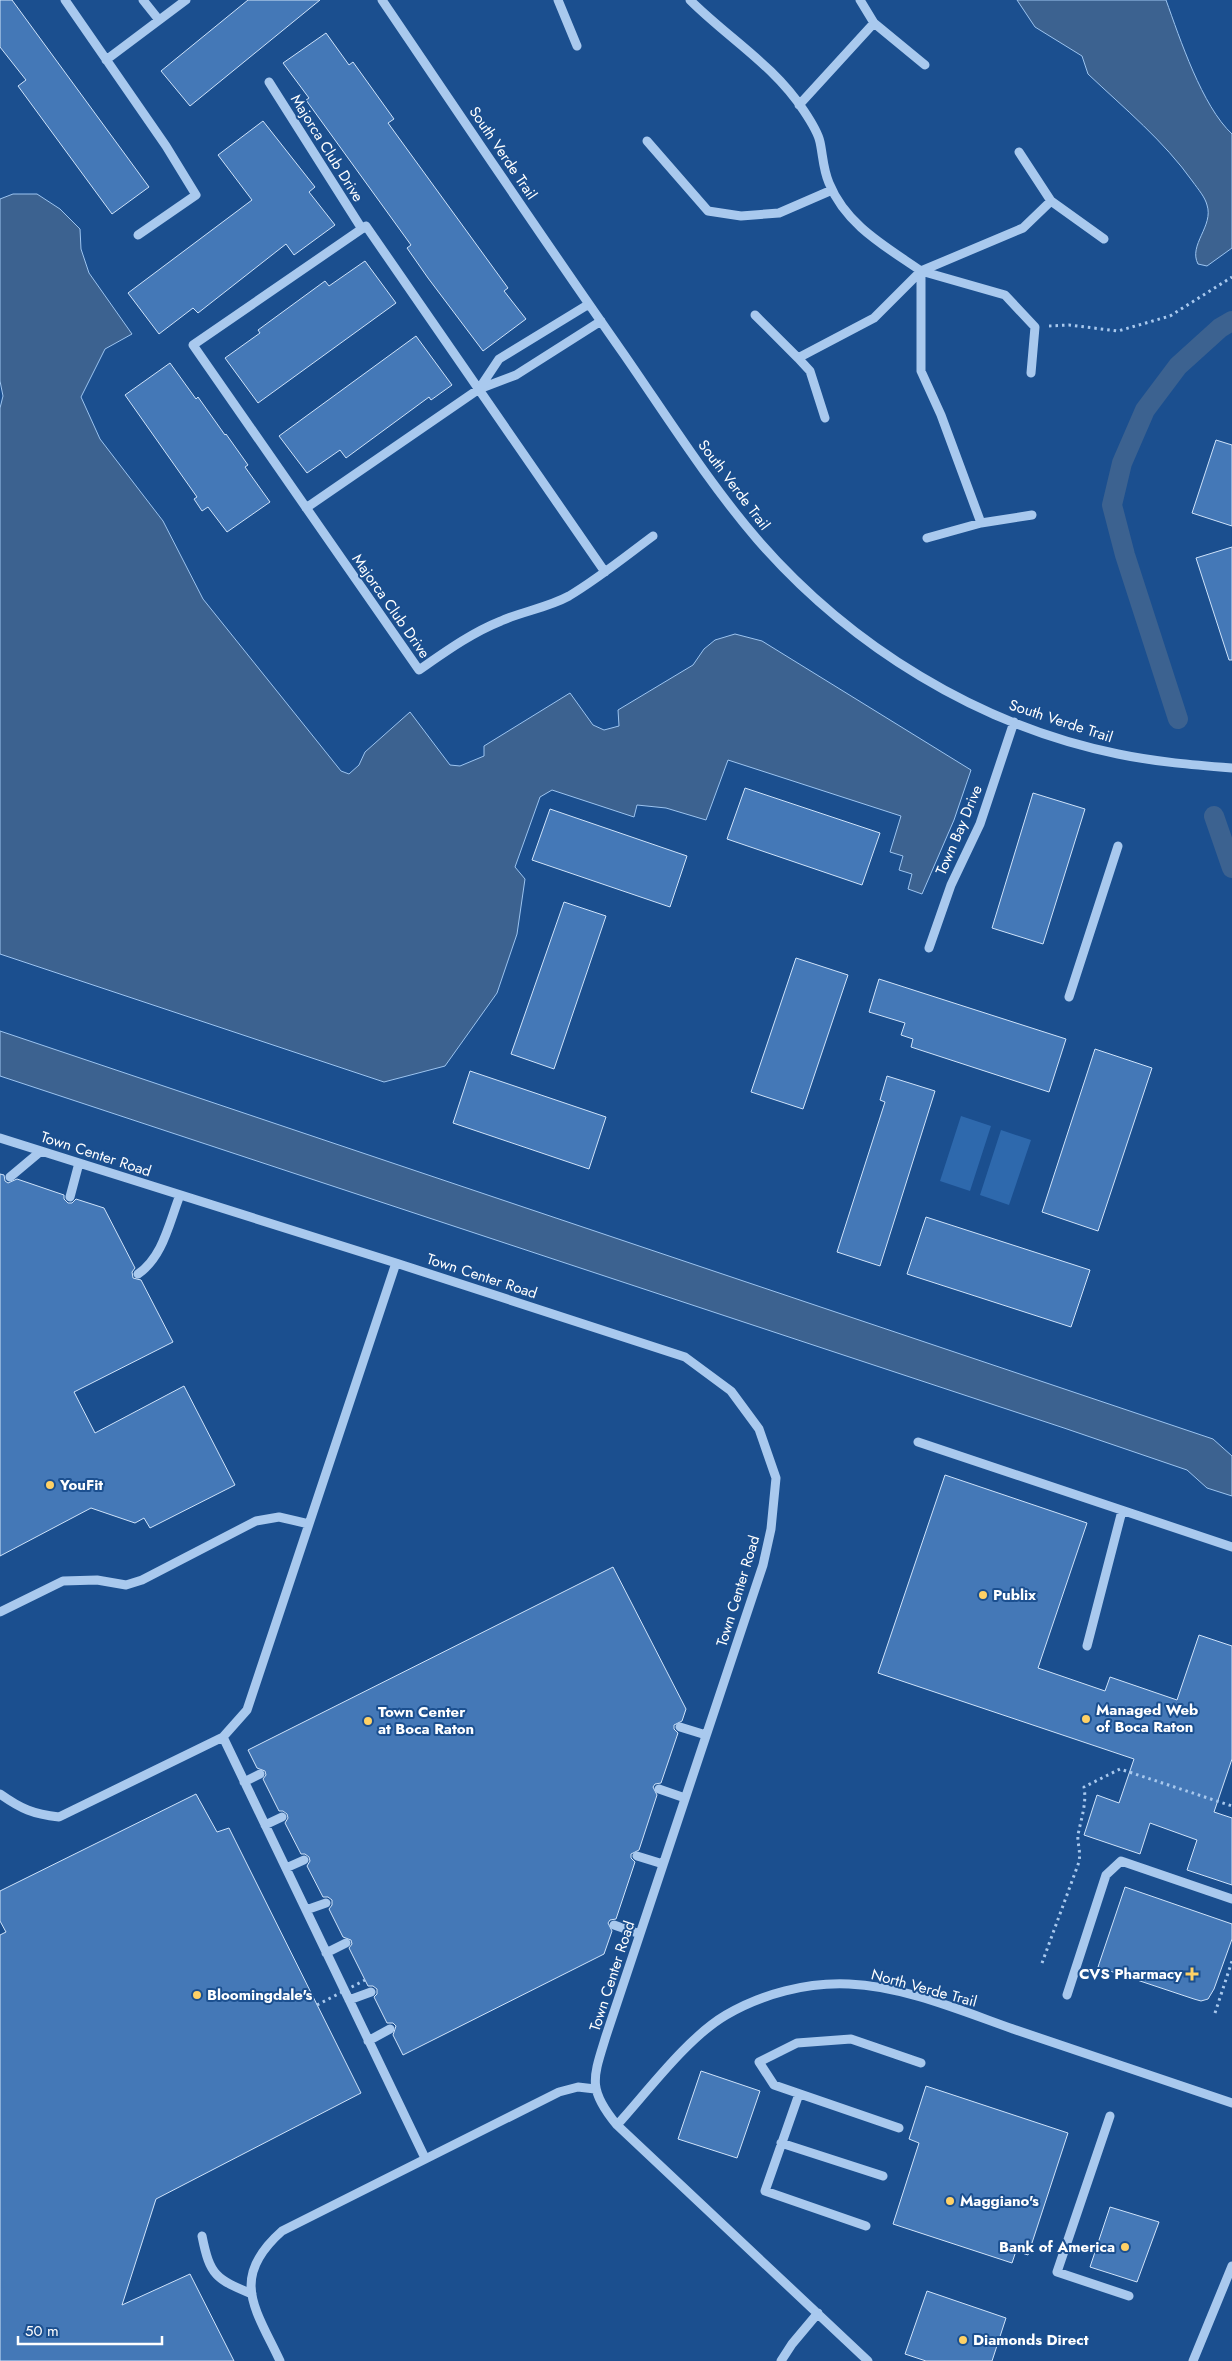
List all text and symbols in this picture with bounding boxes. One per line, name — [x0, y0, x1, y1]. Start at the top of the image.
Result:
street label: Majorca Club Drive — [285, 90, 369, 206]
street label: South Verde Trail — [464, 102, 542, 204]
street label: South Verde Trail — [693, 435, 775, 535]
street label: Majorca Club Drive — [347, 549, 435, 663]
street label: South Verde Trail — [1006, 694, 1116, 748]
street label: Town Bay Drive — [930, 781, 988, 878]
street label: Town Center Road — [38, 1126, 154, 1182]
street label: Town Center Road — [424, 1248, 540, 1304]
place label: YouFit — [59, 1474, 103, 1496]
marker: YouFit — [44, 1479, 56, 1491]
street label: Town Center Road — [711, 1533, 765, 1649]
place label: Publix — [993, 1584, 1036, 1606]
marker: Publix — [977, 1589, 989, 1601]
place label: Managed Web of Boca Raton — [1096, 1699, 1198, 1738]
place label: Town Center at Boca Raton — [378, 1701, 474, 1740]
marker: Managed Web of Boca Raton — [1080, 1713, 1092, 1725]
marker: Town Center at Boca Raton — [362, 1715, 374, 1727]
street label: Town Center Road — [584, 1918, 640, 2034]
street label: North Verde Trail — [869, 1963, 979, 2013]
place label: CVS Pharmacy — [1079, 1963, 1182, 1985]
marker: CVS Pharmacy — [1186, 1968, 1198, 1980]
place label: Bloomingdale's — [207, 1984, 313, 2006]
marker: Bloomingdale's — [191, 1989, 203, 2001]
place label: Maggiano's — [960, 2190, 1039, 2212]
marker: Maggiano's — [944, 2195, 956, 2207]
place label: Bank of America — [999, 2236, 1115, 2258]
marker: Bank of America — [1119, 2241, 1131, 2253]
scale bar — [18, 2314, 161, 2346]
text: 50 m — [25, 2320, 59, 2342]
place label: Diamonds Direct — [973, 2329, 1089, 2351]
marker: Diamonds Direct — [957, 2334, 969, 2346]

